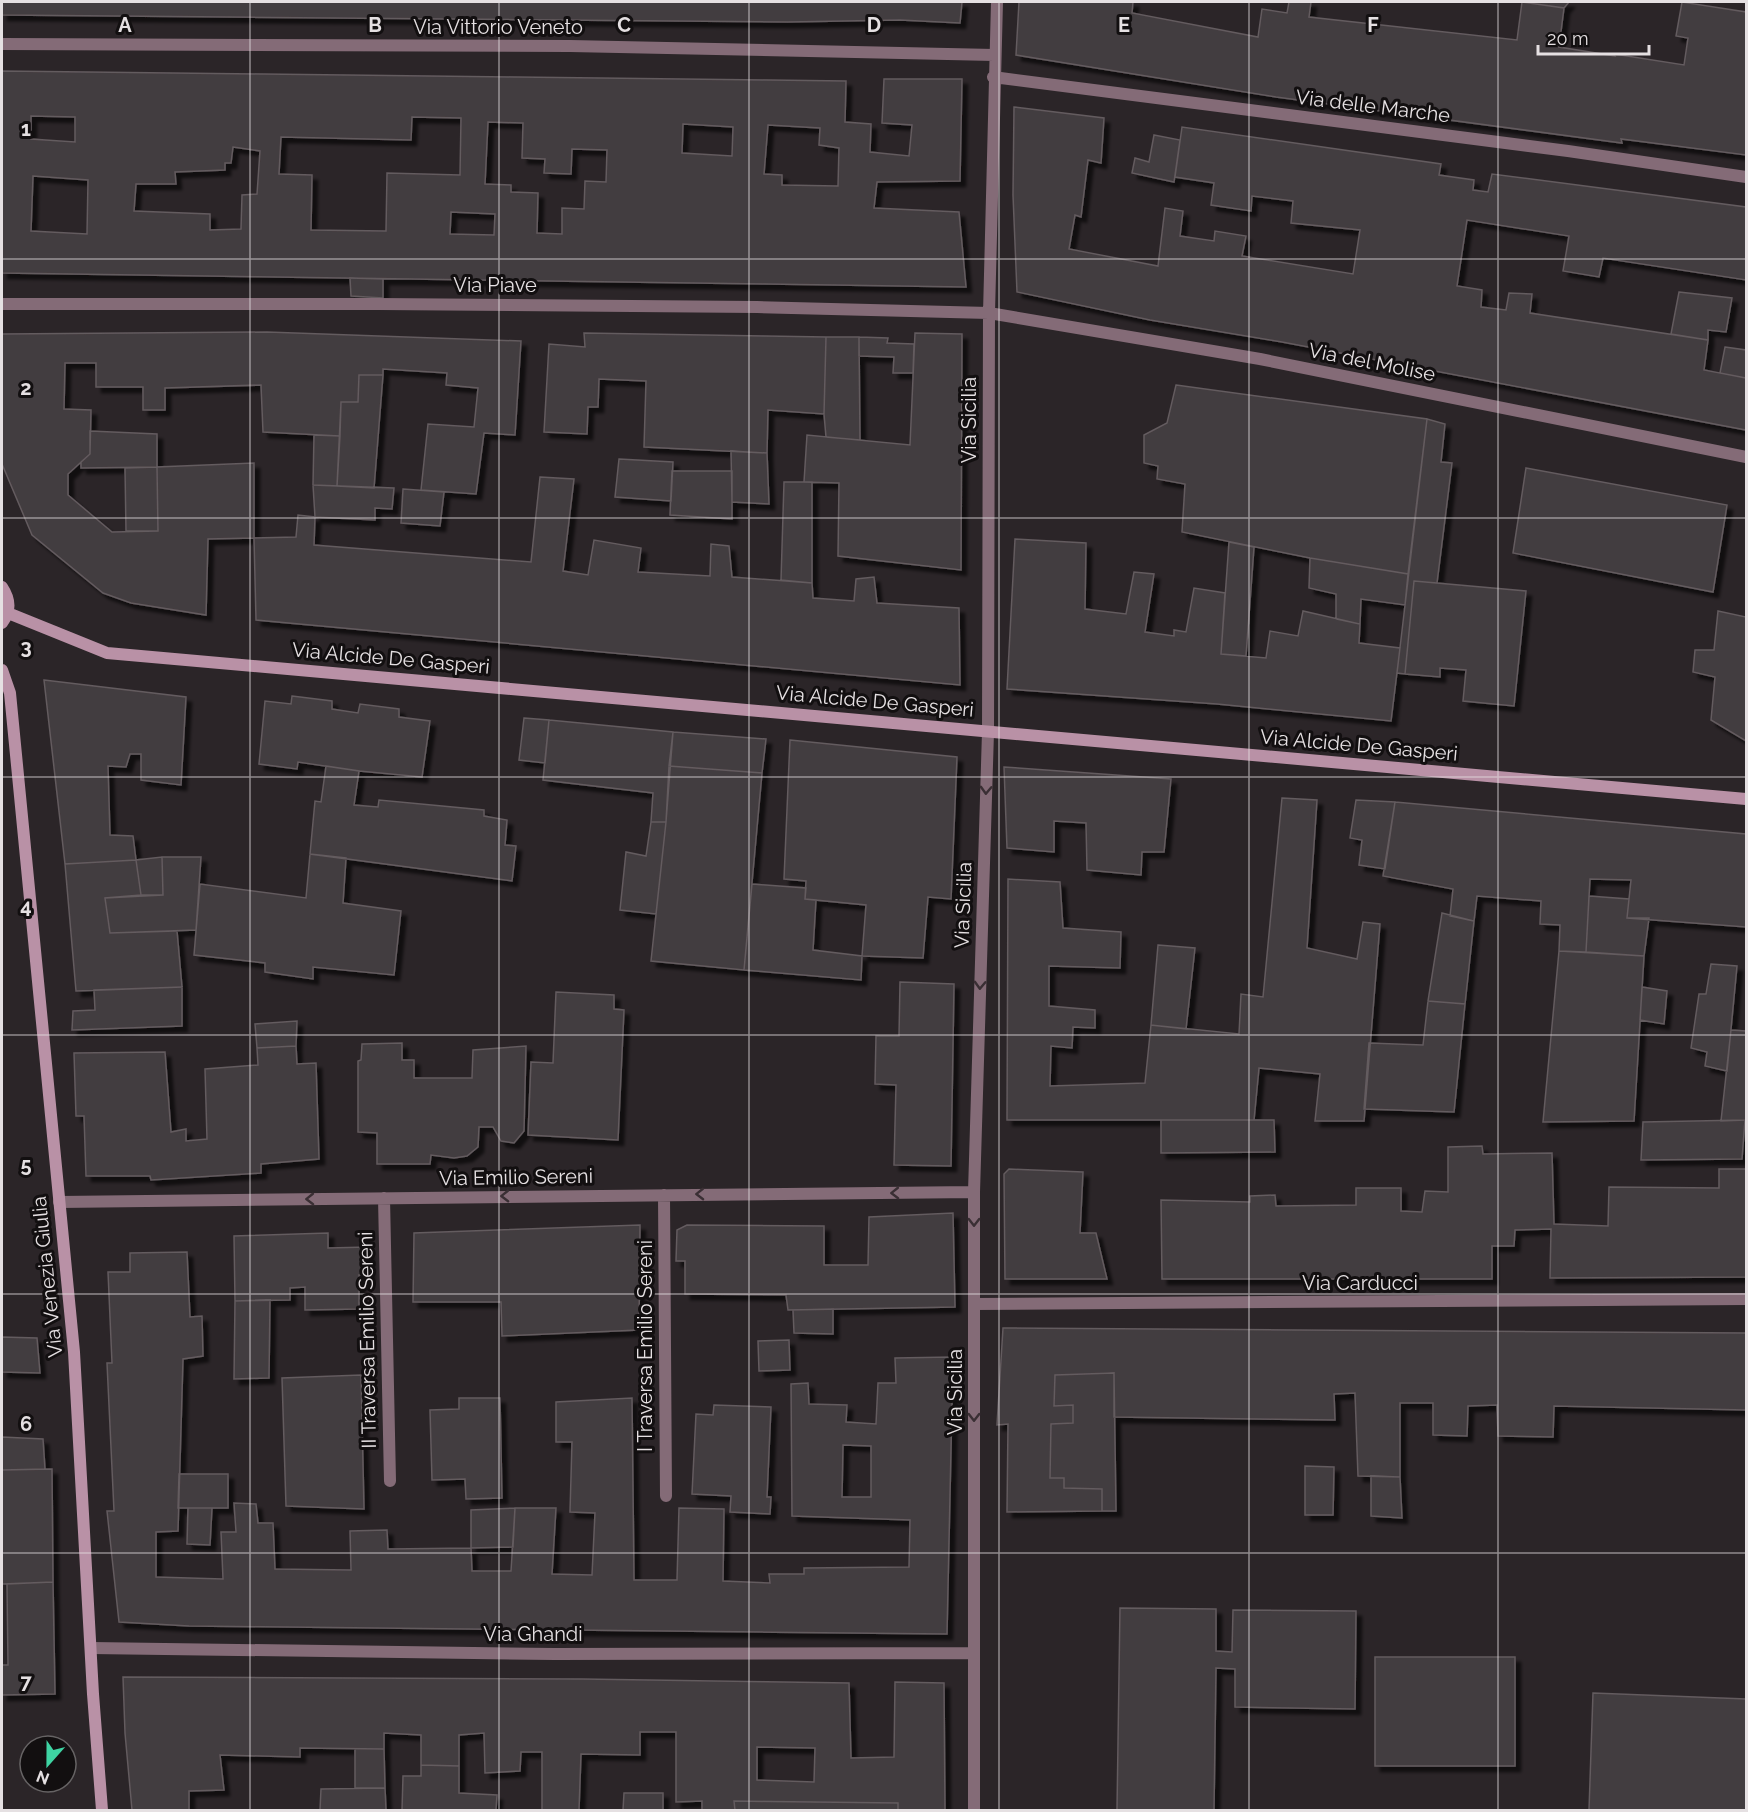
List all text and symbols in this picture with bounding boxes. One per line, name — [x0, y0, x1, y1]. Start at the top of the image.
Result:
text: A — [118, 13, 132, 37]
text: B — [368, 13, 382, 37]
text: C — [617, 13, 631, 37]
text: D — [867, 13, 881, 37]
text: E — [1118, 13, 1130, 37]
text: F — [1367, 13, 1379, 37]
street label: Via Vittorio Veneto — [413, 15, 583, 39]
scale bar — [1538, 18, 1649, 56]
text: 20 m — [1547, 28, 1589, 49]
street label: Via delle Marche — [1294, 85, 1452, 127]
text: 1 — [21, 117, 31, 141]
street label: Via Piave — [453, 273, 537, 297]
street label: Via del Molise — [1307, 338, 1438, 386]
text: 2 — [20, 376, 32, 400]
street label: Via Sicilia — [957, 377, 981, 463]
text: 3 — [20, 635, 32, 659]
street label: Via Alcide De Gasperi — [291, 637, 491, 679]
street label: Via Alcide De Gasperi — [775, 680, 975, 722]
street label: Via Alcide De Gasperi — [1259, 724, 1459, 766]
one-way arrow — [980, 786, 992, 795]
street label: Via Sicilia — [949, 861, 977, 949]
text: 4 — [20, 894, 32, 918]
one-way arrow — [974, 980, 986, 989]
text: 5 — [20, 1153, 32, 1177]
street label: Via Emilio Sereni — [439, 1164, 593, 1190]
one-way arrow — [890, 1187, 899, 1199]
one-way arrow — [695, 1188, 704, 1201]
one-way arrow — [500, 1190, 509, 1202]
one-way arrow — [305, 1193, 314, 1205]
street label: Via Venezia Giulia — [27, 1195, 67, 1359]
one-way arrow — [968, 1217, 980, 1226]
street label: II Traversa Emilio Sereni — [353, 1231, 381, 1449]
street label: I Traversa Emilio Sereni — [633, 1240, 657, 1452]
street label: Via Carducci — [1302, 1271, 1418, 1295]
street label: Via Sicilia — [943, 1349, 967, 1435]
text: 6 — [20, 1412, 32, 1436]
one-way arrow — [968, 1412, 980, 1421]
street label: Via Ghandi — [483, 1622, 583, 1646]
text: 7 — [20, 1670, 32, 1694]
north arrow — [18, 1734, 78, 1794]
text: N — [34, 1766, 52, 1789]

